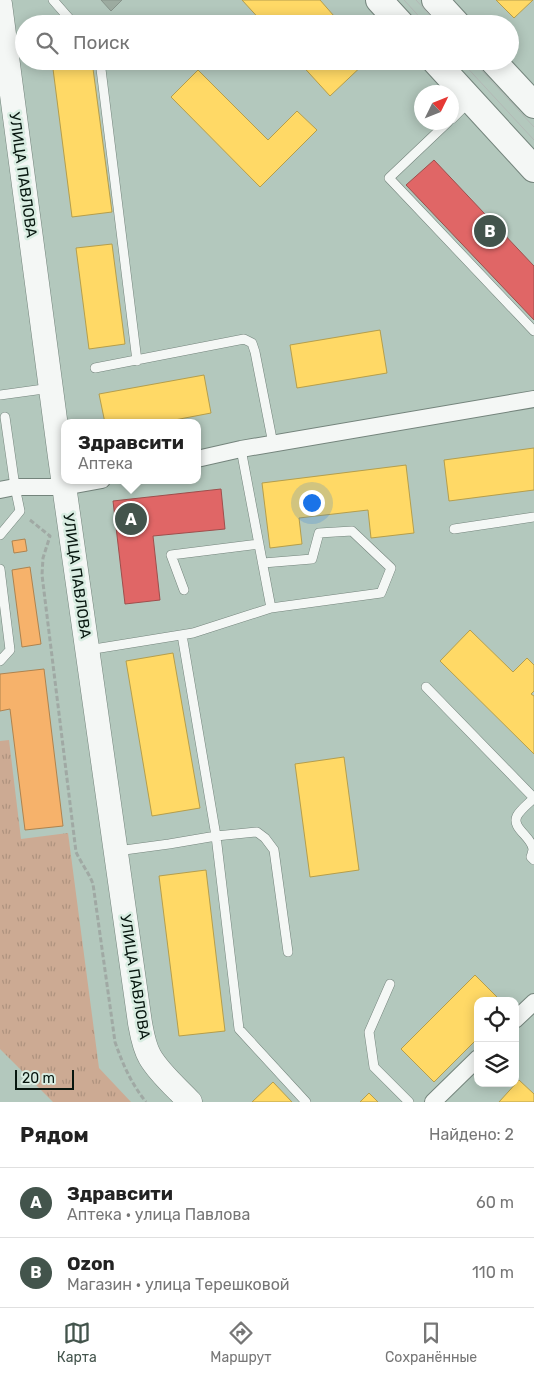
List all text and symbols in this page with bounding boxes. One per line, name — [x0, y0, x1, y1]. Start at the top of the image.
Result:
search box — [15, 15, 519, 70]
icon: search — [33, 29, 61, 57]
text: Поиск — [73, 31, 130, 54]
north arrow — [414, 85, 459, 130]
street label: УЛИЦА ПАВЛОВА — [5, 111, 41, 239]
pin: B — [474, 212, 506, 250]
popup — [61, 419, 201, 484]
text: Здравсити — [78, 431, 184, 454]
text: Аптека — [78, 454, 133, 473]
your location — [299, 490, 325, 516]
pin: A — [115, 500, 147, 538]
street label: УЛИЦА ПАВЛОВА — [59, 512, 95, 640]
street label: УЛИЦА ПАВЛОВА — [116, 913, 154, 1041]
map controls — [474, 997, 519, 1087]
button: locate — [474, 997, 519, 1042]
button: layers — [474, 1042, 519, 1087]
scale bar — [15, 1067, 74, 1090]
text: 20 m — [22, 1070, 55, 1087]
text: Рядом — [20, 1122, 89, 1147]
text: Найдено: 2 — [429, 1125, 514, 1144]
text: Здравсити — [67, 1182, 173, 1205]
text: A — [30, 1193, 42, 1212]
text: 60 m — [476, 1193, 514, 1212]
text: Аптека · улица Павлова — [67, 1205, 250, 1224]
text: Ozon — [67, 1252, 115, 1275]
text: B — [30, 1263, 42, 1282]
text: 110 m — [472, 1263, 514, 1282]
text: Магазин · улица Терешковой — [67, 1275, 290, 1294]
tab: Карта — [57, 1319, 97, 1366]
tab: Маршрут — [210, 1319, 271, 1366]
tab: Сохранённые — [385, 1319, 477, 1366]

